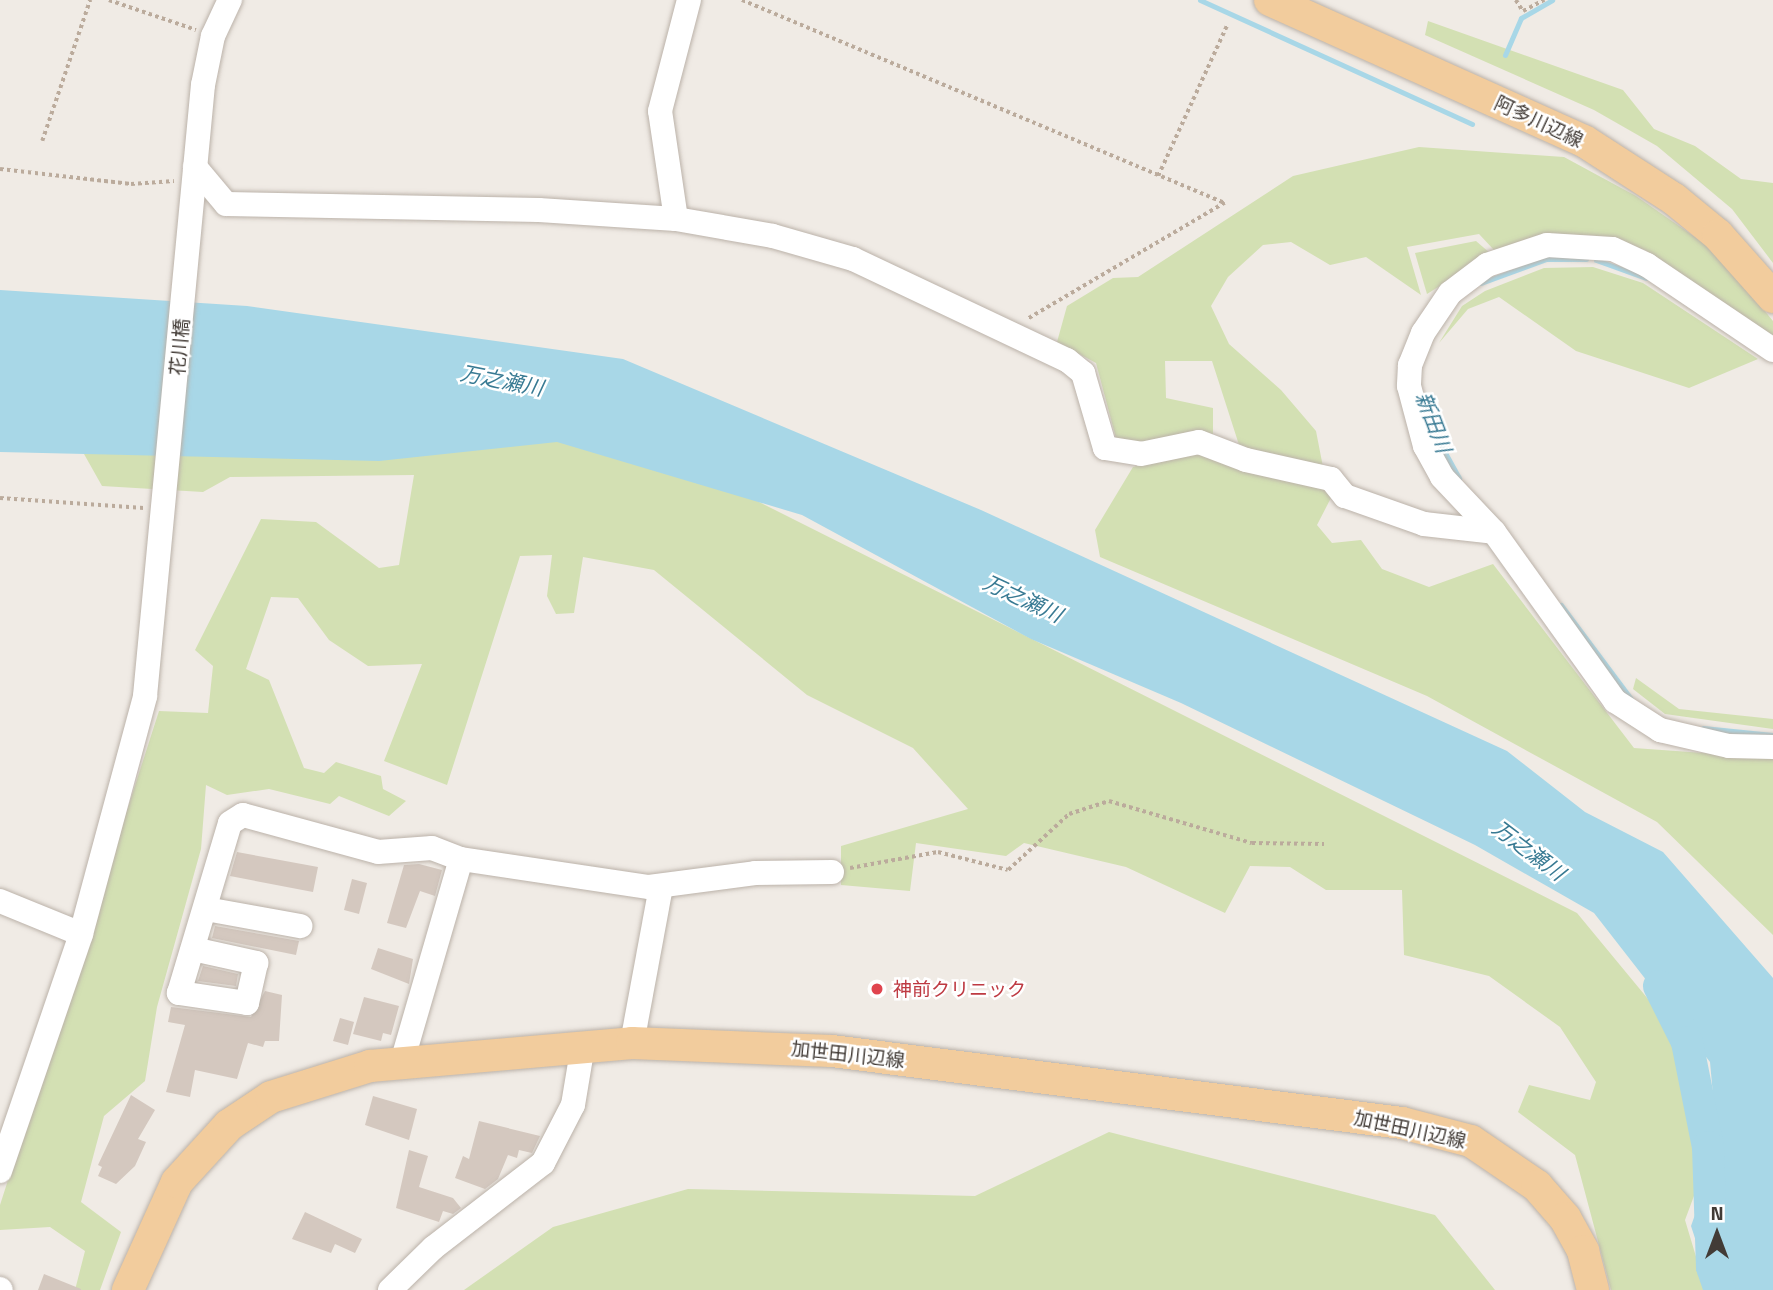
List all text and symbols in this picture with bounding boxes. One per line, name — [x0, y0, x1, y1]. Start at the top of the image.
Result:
street label: 阿多川辺線 — [1491, 91, 1587, 151]
street label: 花川橋 — [165, 318, 193, 376]
water label: 万之瀬川 — [458, 360, 546, 400]
water label: 新田川 — [1411, 388, 1457, 456]
water label: 万之瀬川 — [980, 569, 1066, 627]
water label: 万之瀬川 — [1488, 815, 1570, 885]
place label: 神前クリニック — [893, 978, 1026, 1000]
marker: 神前クリニック — [867, 979, 887, 999]
street label: 加世田川辺線 — [790, 1037, 906, 1071]
street label: 加世田川辺線 — [1352, 1106, 1468, 1152]
text: N — [1710, 1198, 1724, 1227]
north arrow — [1682, 1199, 1752, 1269]

